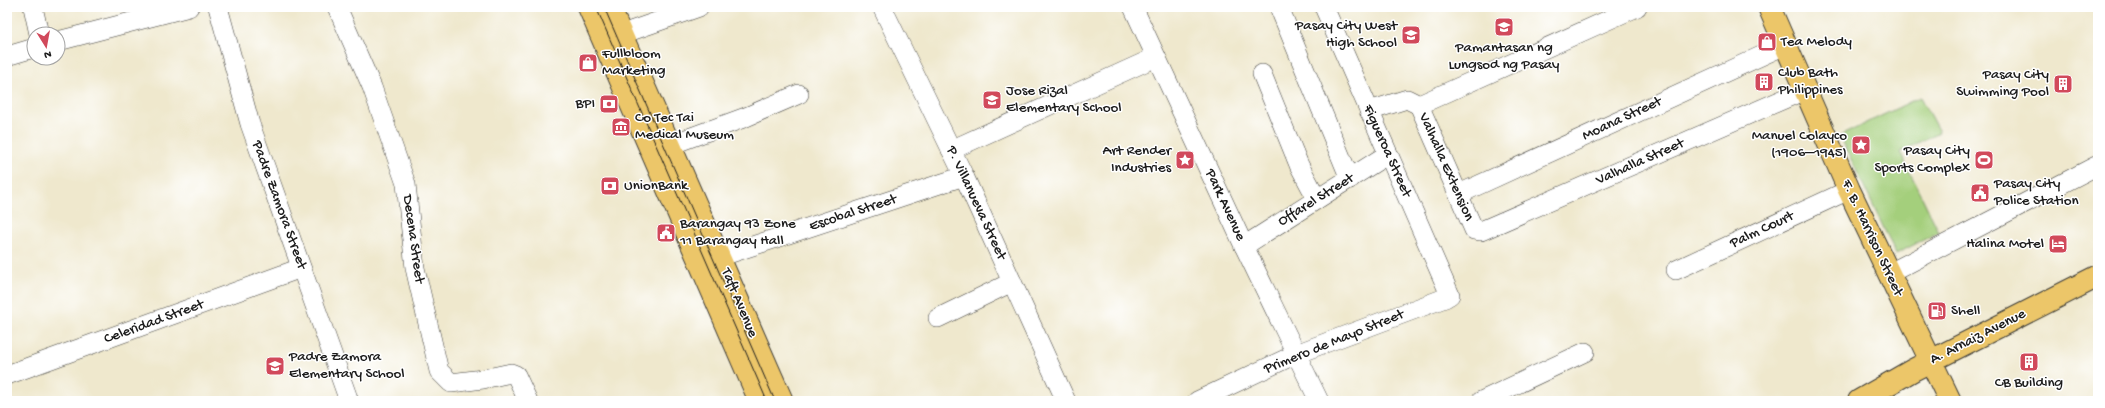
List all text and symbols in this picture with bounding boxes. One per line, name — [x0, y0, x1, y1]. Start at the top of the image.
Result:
school or university icon: Pamantasan ng Lungsod ng Pasay — [1493, 16, 1515, 38]
place label: Pasay City West High School — [1294, 17, 1399, 52]
school or university icon: Pasay City West High School — [1400, 24, 1422, 46]
north arrow — [26, 26, 66, 66]
shop icon: Tea Melody — [1756, 31, 1778, 53]
place label: Tea Melody — [1780, 33, 1852, 51]
place label: Pamantasan ng Lungsod ng Pasay — [1449, 39, 1560, 74]
place label: Fullbloom Marketing — [601, 45, 666, 80]
text: N — [43, 47, 52, 60]
shop icon: Fullbloom Marketing — [577, 52, 599, 74]
place label: Club Bath Philippines — [1777, 64, 1843, 99]
place label: Pasay City Swimming Pool — [1956, 66, 2050, 101]
building icon: Club Bath Philippines — [1753, 71, 1775, 93]
building icon: Pasay City Swimming Pool — [2052, 73, 2074, 95]
place label: Jose Rizal Elementary School — [1006, 82, 1122, 117]
school or university icon: Jose Rizal Elementary School — [981, 89, 1003, 111]
street label: Moana Street — [1579, 92, 1666, 145]
bank icon: BPI — [598, 93, 620, 115]
place label: BPI — [574, 95, 595, 113]
street label: Figueroa Street — [1358, 101, 1416, 202]
place label: Co Tec Tai Medical Museum — [635, 109, 734, 144]
street label: Valhalla Extension — [1414, 109, 1478, 224]
museum icon: Co Tec Tai Medical Museum — [610, 116, 632, 138]
place label: Manuel Colayco (1906–1945) — [1752, 127, 1847, 162]
street label: Valhalla Street — [1592, 134, 1689, 190]
place icon: Manuel Colayco (1906–1945) — [1850, 134, 1872, 156]
street label: Padre Zamora Street — [247, 137, 311, 274]
street label: P. Villanueva Street — [941, 142, 1011, 264]
place label: Art Render Industries — [1103, 142, 1173, 177]
place label: Pasay City Sports Complex — [1874, 142, 1971, 177]
place icon: Art Render Industries — [1174, 149, 1196, 171]
sports icon: Pasay City Sports Complex — [1973, 149, 1995, 171]
street label: Park Avenue — [1200, 165, 1250, 244]
street label: Offarel Street — [1275, 168, 1359, 231]
bank icon: UnionBank — [599, 175, 621, 197]
place label: Pasay City Police Station — [1993, 175, 2079, 210]
street label: F. B. Harrison Street — [1837, 176, 1908, 301]
place label: UnionBank — [624, 177, 689, 195]
public building icon: Pasay City Police Station — [1969, 182, 1991, 204]
street label: Escobal Street — [807, 190, 901, 236]
street label: Decena Street — [398, 193, 428, 286]
street label: Palm Court — [1726, 207, 1799, 253]
place label: Barangay 93 Zone 11 Barangay Hall — [679, 215, 796, 250]
public building icon: Barangay 93 Zone 11 Barangay Hall — [655, 222, 677, 244]
hotel icon: Halina Motel — [2047, 233, 2069, 255]
place label: Halina Motel — [1966, 235, 2044, 253]
street label: Taft Avenue — [716, 265, 762, 341]
street label: Celeridad Street — [102, 295, 208, 348]
fuel station icon: Shell — [1926, 300, 1948, 322]
place label: Shell — [1951, 302, 1980, 320]
street label: Primero de Mayo Street — [1260, 305, 1408, 379]
street label: A. Arnaiz Avenue — [1927, 305, 2029, 369]
place label: Padre Zamora Elementary School — [288, 348, 405, 383]
building icon: CB Building — [2018, 351, 2040, 373]
school or university icon: Padre Zamora Elementary School — [264, 355, 286, 377]
place label: CB Building — [1995, 374, 2063, 392]

